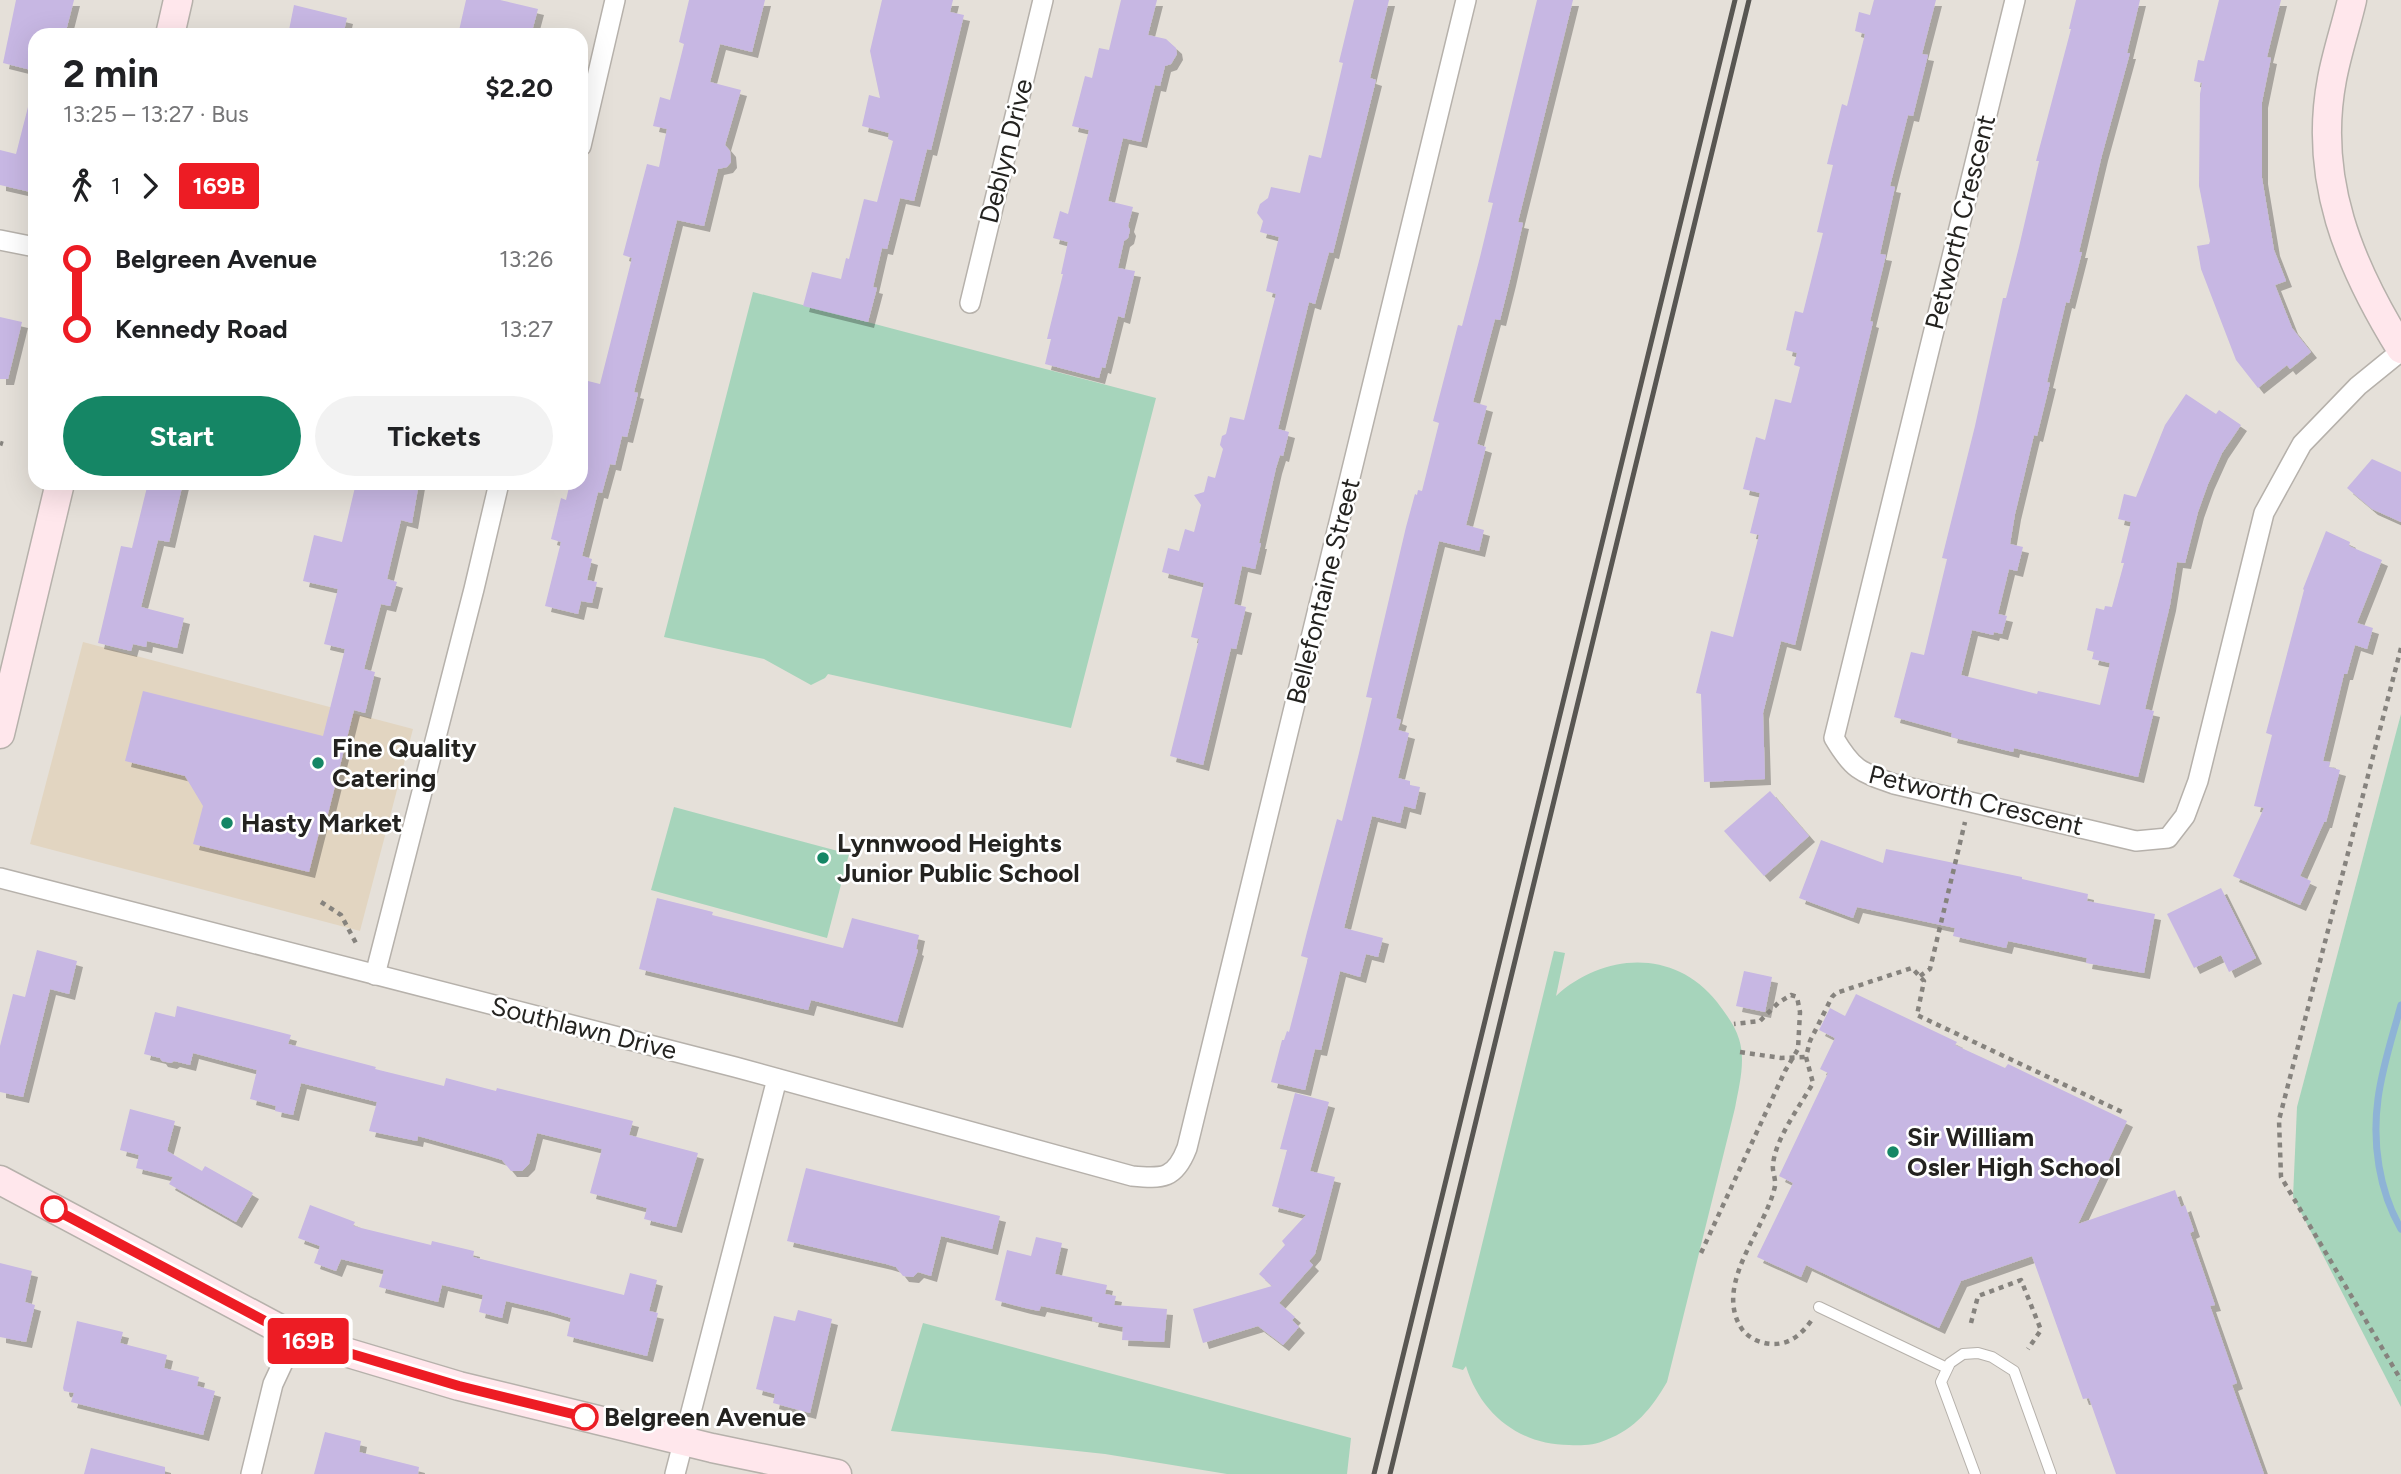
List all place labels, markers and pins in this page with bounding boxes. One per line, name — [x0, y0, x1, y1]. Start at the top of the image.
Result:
place label: Fine Quality Catering — [332, 732, 476, 794]
marker: Fine Quality Catering — [310, 755, 326, 771]
place label: Hasty Market — [241, 807, 402, 839]
marker: Hasty Market — [219, 815, 235, 831]
place label: Lynnwood Heights Junior Public School — [837, 827, 1080, 889]
marker: Lynnwood Heights Junior Public School — [815, 850, 831, 866]
place label: Sir William Osler High School — [1907, 1121, 2121, 1183]
marker: Sir William Osler High School — [1885, 1144, 1901, 1160]
unlabelled marker — [41, 1196, 67, 1222]
place label: Belgreen Avenue — [604, 1401, 806, 1433]
marker: Belgreen Avenue — [572, 1404, 598, 1430]

